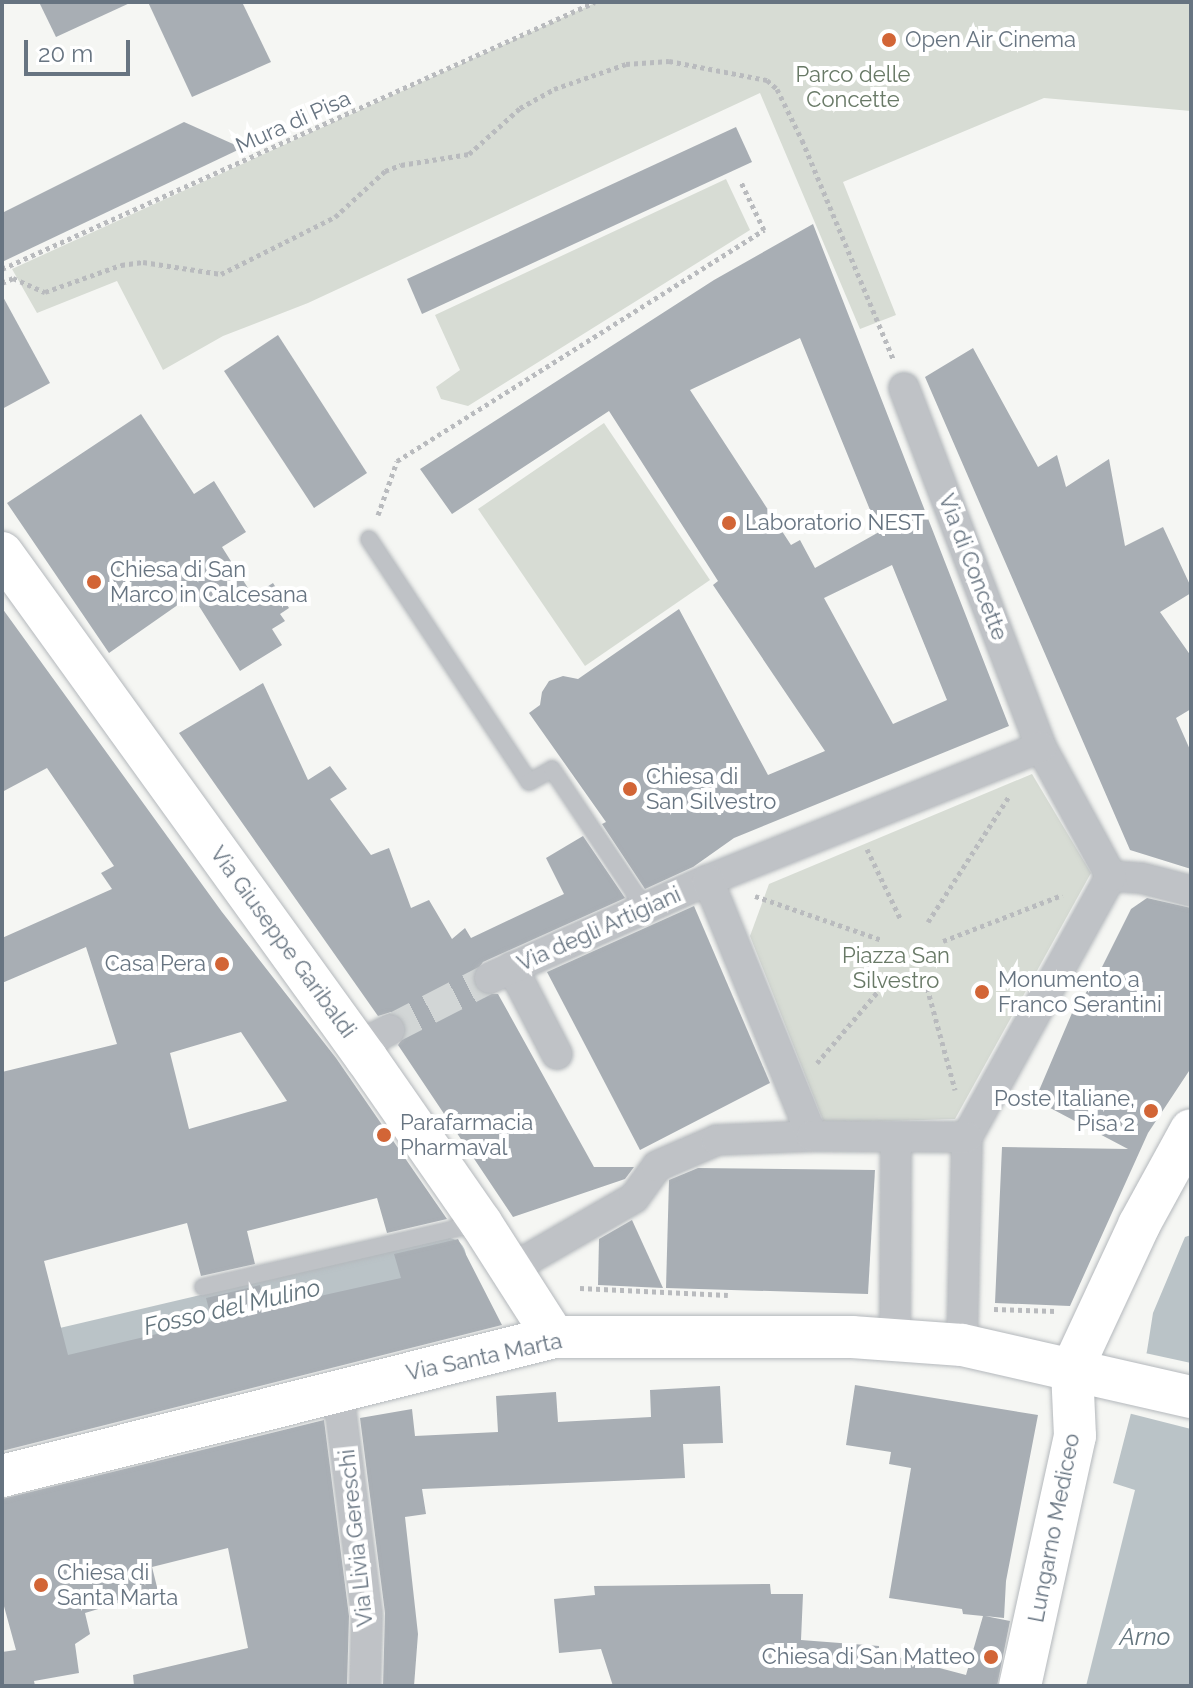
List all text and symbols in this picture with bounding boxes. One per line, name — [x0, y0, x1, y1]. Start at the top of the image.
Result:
scale bar — [28, 24, 134, 74]
place label: Open Air Cinema — [905, 27, 1077, 53]
marker: Open Air Cinema — [880, 31, 898, 49]
text: 20 m — [38, 39, 93, 68]
park label: Parco delle Concette — [795, 61, 911, 112]
street label: Mura di Pisa — [232, 85, 354, 159]
street label: Via di Concette — [933, 490, 1013, 644]
place label: Laboratorio NEST — [745, 510, 925, 536]
marker: Laboratorio NEST — [720, 514, 738, 532]
place label: Chiesa di San Marco in Calcesana — [110, 556, 308, 608]
marker: Chiesa di San Marco in Calcesana — [85, 573, 103, 591]
place label: Chiesa di San Silvestro — [646, 763, 776, 814]
marker: Chiesa di San Silvestro — [621, 780, 639, 798]
street label: Via Giuseppe Garibaldi — [205, 841, 361, 1043]
street label: Via degli Artigiani — [513, 881, 685, 977]
park label: Piazza San Silvestro — [842, 942, 950, 994]
place label: Casa Pera — [105, 951, 206, 977]
marker: Casa Pera — [213, 955, 231, 973]
place label: Monumento a Franco Serantini — [998, 966, 1162, 1018]
marker: Monumento a Franco Serantini — [973, 983, 991, 1001]
place label: Poste Italiane, Pisa 2 — [994, 1085, 1135, 1136]
marker: Poste Italiane, Pisa 2 — [1142, 1102, 1160, 1120]
place label: Parafarmacia Pharmaval — [400, 1109, 533, 1160]
marker: Parafarmacia Pharmaval — [375, 1126, 393, 1144]
water label: Fosso del Mulino — [141, 1273, 323, 1341]
street label: Via Santa Marta — [404, 1328, 564, 1386]
street label: Lungarno Mediceo — [1023, 1431, 1085, 1625]
street label: Via Livia Gereschi — [334, 1448, 378, 1628]
place label: Chiesa di Santa Marta — [57, 1559, 178, 1610]
marker: Chiesa di Santa Marta — [32, 1576, 50, 1594]
water label: Arno — [1119, 1623, 1171, 1651]
place label: Chiesa di San Matteo — [762, 1644, 975, 1670]
marker: Chiesa di San Matteo — [982, 1648, 1000, 1666]

